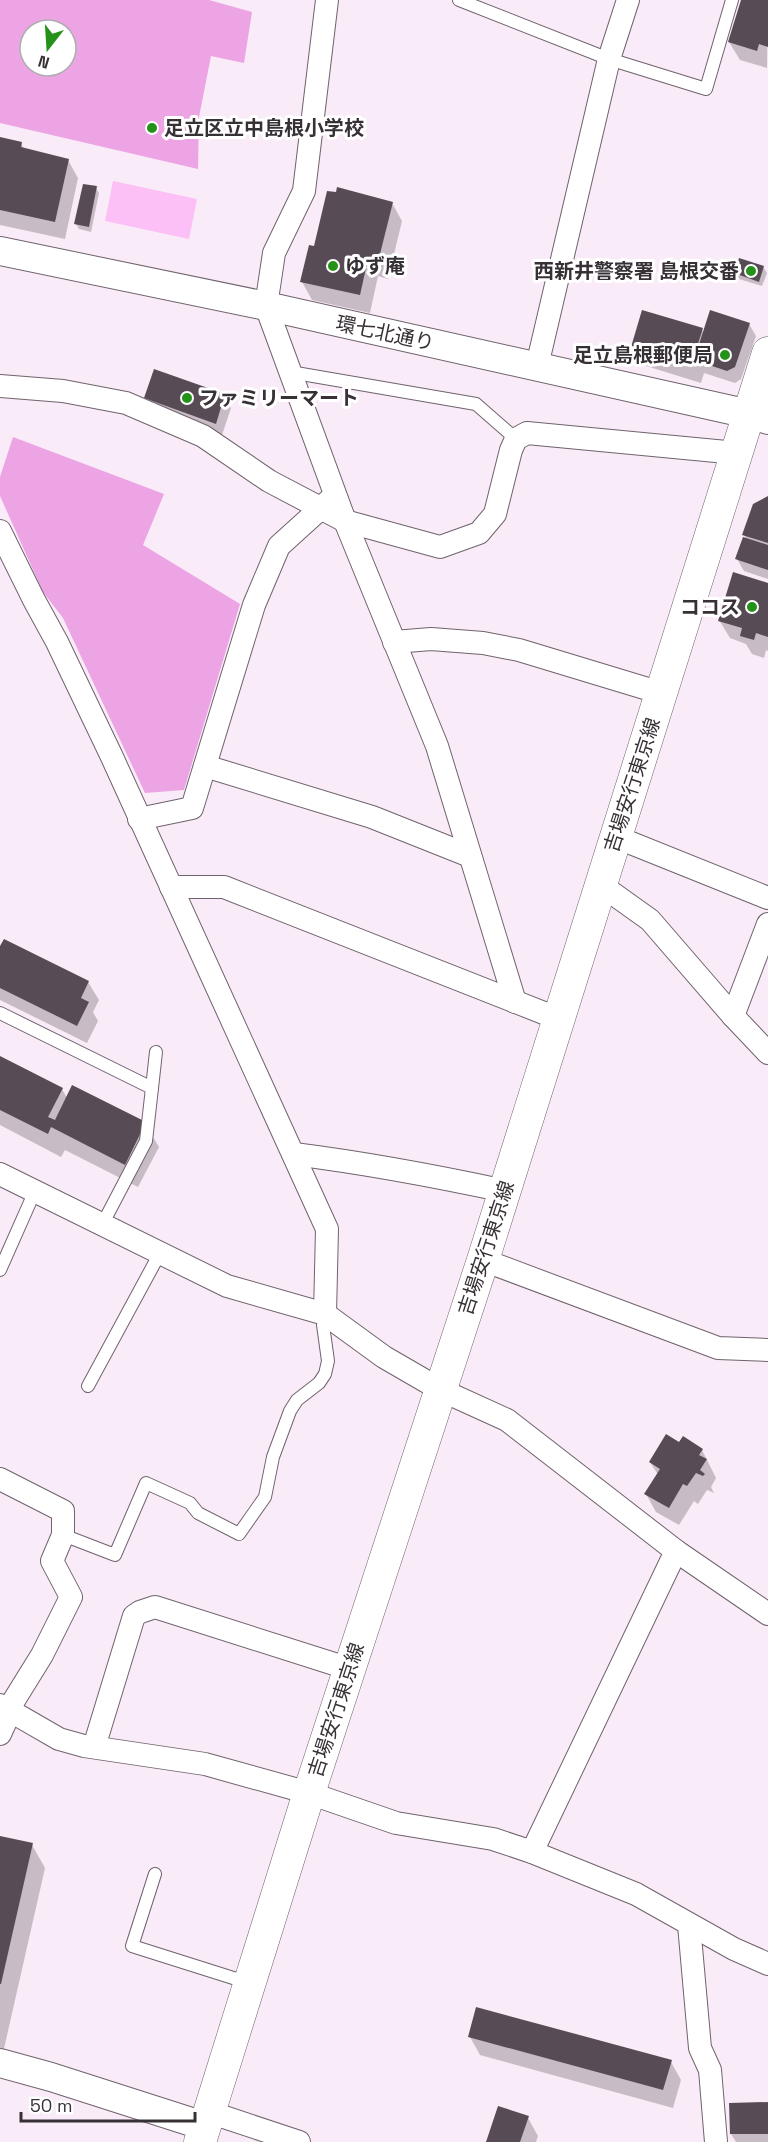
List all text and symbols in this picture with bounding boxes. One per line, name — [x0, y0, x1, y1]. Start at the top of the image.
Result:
north arrow — [18, 18, 78, 78]
text: N — [36, 50, 52, 73]
place label: 足立区立中島根小学校 — [164, 115, 364, 141]
marker: 足立区立中島根小学校 — [145, 121, 159, 135]
place label: ゆず庵 — [345, 253, 405, 279]
place label: 西新井警察署 島根交番 — [534, 258, 739, 284]
marker: ゆず庵 — [326, 259, 340, 273]
marker: 西新井警察署 島根交番 — [744, 264, 758, 278]
street label: 環七北通り — [333, 310, 437, 356]
place label: 足立島根郵便局 — [573, 342, 713, 368]
marker: 足立島根郵便局 — [718, 348, 732, 362]
place label: ファミリーマート — [199, 385, 359, 411]
marker: ファミリーマート — [180, 391, 194, 405]
place label: ココス — [680, 594, 740, 620]
marker: ココス — [745, 600, 759, 614]
street label: 吉場安行東京線 — [598, 714, 666, 856]
street label: 吉場安行東京線 — [452, 1177, 520, 1319]
street label: 吉場安行東京線 — [302, 1639, 370, 1781]
scale bar — [21, 2085, 195, 2123]
text: 50 m — [30, 2094, 72, 2117]

